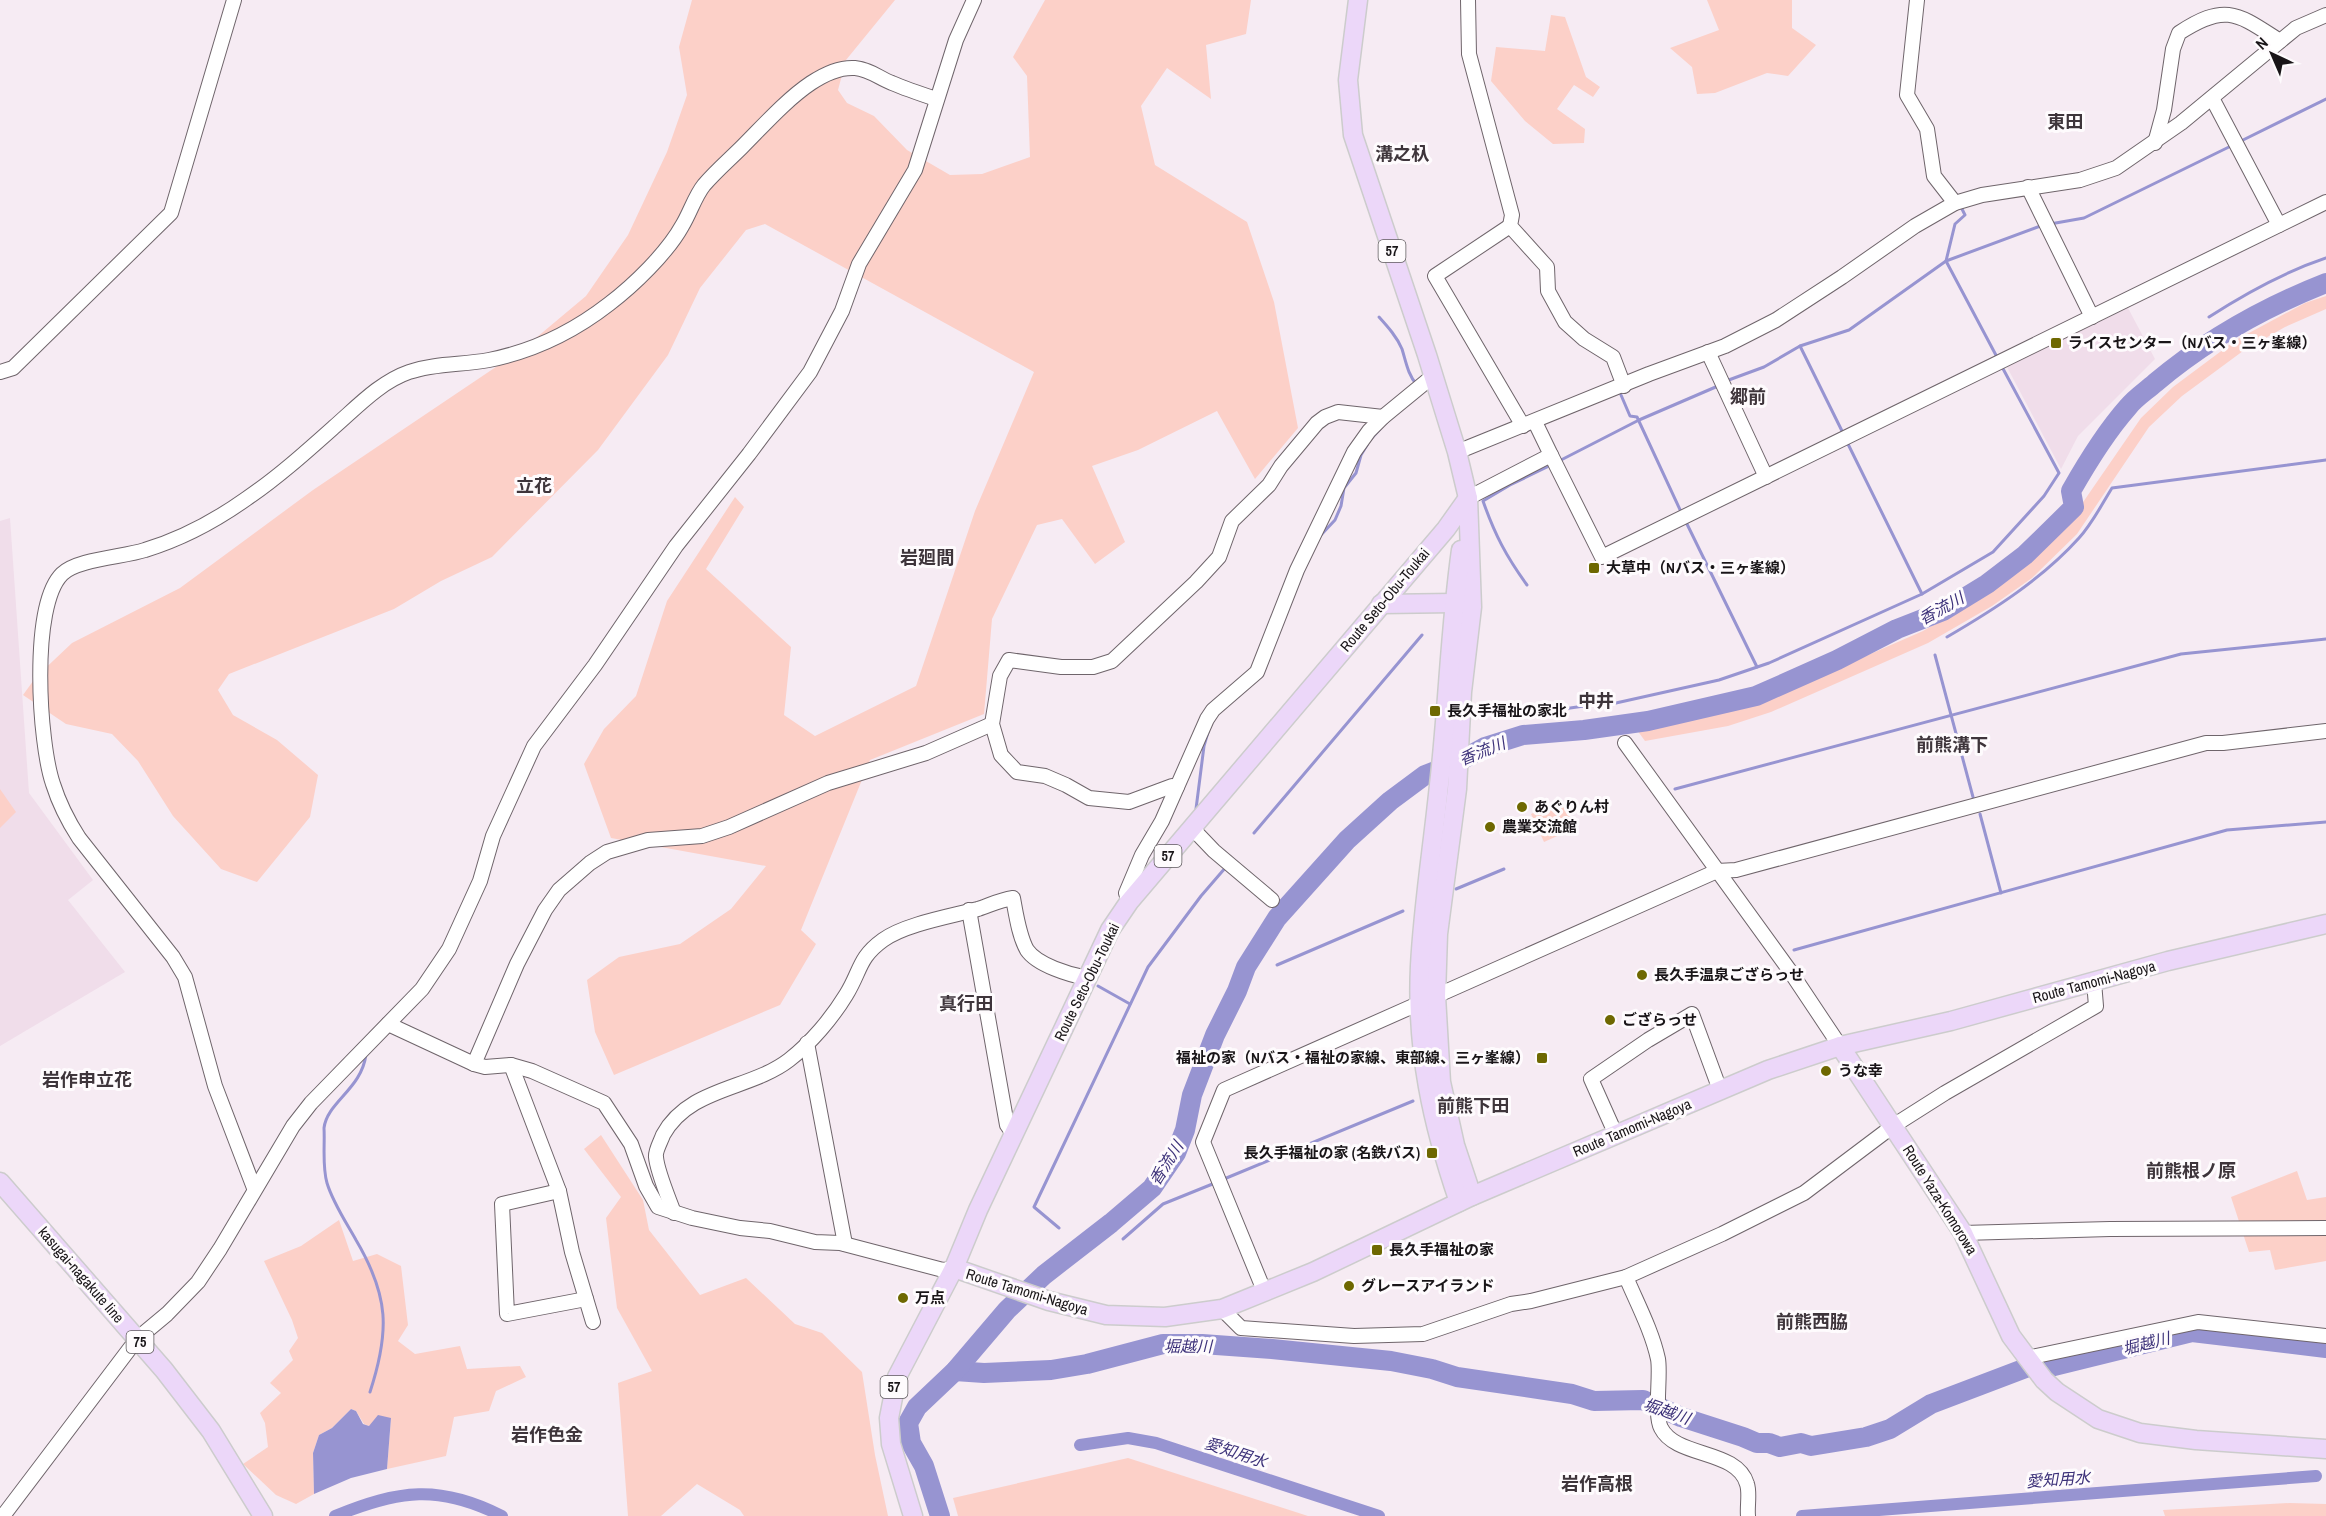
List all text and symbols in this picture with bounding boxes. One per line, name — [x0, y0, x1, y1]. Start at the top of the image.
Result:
north arrow — [2242, 24, 2302, 84]
text: N — [2251, 32, 2273, 54]
district label: 東田 — [2047, 109, 2083, 134]
district label: 溝之杁 — [1375, 141, 1430, 166]
road number: 57 — [1378, 240, 1406, 262]
place label: ライスセンター（Nバス・三ヶ峯線） — [2068, 332, 2316, 353]
marker: ライスセンター（Nバス・三ヶ峯線） — [2049, 336, 2063, 350]
district label: 郷前 — [1730, 384, 1766, 409]
district label: 立花 — [516, 473, 552, 498]
street label: Route Seto-Obu-Toukai — [1335, 543, 1434, 656]
district label: 岩廻間 — [900, 545, 954, 570]
place label: 大草中（Nバス・三ヶ峯線） — [1606, 557, 1795, 578]
marker: 大草中（Nバス・三ヶ峯線） — [1587, 561, 1601, 575]
water label: 香流川 — [1915, 586, 1969, 629]
district label: 中井 — [1578, 688, 1614, 713]
place label: 長久手福祉の家北 — [1447, 700, 1567, 721]
marker: 長久手福祉の家北 — [1428, 704, 1442, 718]
water label: 香流川 — [1456, 731, 1510, 770]
district label: 前熊溝下 — [1916, 732, 1988, 757]
place label: あぐりん村 — [1534, 796, 1609, 817]
marker: あぐりん村 — [1515, 800, 1529, 814]
place label: 農業交流館 — [1502, 816, 1577, 837]
marker: 農業交流館 — [1483, 820, 1497, 834]
road number: 57 — [1154, 845, 1182, 867]
street label: Route Seto-Obu-Toukai — [1049, 919, 1124, 1044]
street label: Route Tamomi-Nagoya — [2030, 955, 2158, 1008]
place label: 長久手温泉ござらっせ — [1654, 964, 1804, 985]
marker: 長久手温泉ござらっせ — [1635, 968, 1649, 982]
district label: 真行田 — [939, 991, 993, 1016]
place label: ござらっせ — [1622, 1009, 1697, 1030]
marker: ござらっせ — [1603, 1013, 1617, 1027]
place label: 福祉の家（Nバス・福祉の家線、東部線、三ヶ峯線） — [1175, 1047, 1530, 1068]
marker: 福祉の家（Nバス・福祉の家線、東部線、三ヶ峯線） — [1535, 1051, 1549, 1065]
place label: うな幸 — [1838, 1060, 1883, 1081]
marker: うな幸 — [1819, 1064, 1833, 1078]
district label: 岩作申立花 — [42, 1067, 132, 1092]
district label: 前熊下田 — [1437, 1093, 1509, 1118]
street label: Route Tamomi-Nagoya — [1569, 1093, 1694, 1162]
water label: 香流川 — [1144, 1135, 1189, 1189]
street label: Route Yaza-Komorowa — [1898, 1141, 1983, 1259]
place label: 長久手福祉の家 (名鉄バス) — [1243, 1142, 1420, 1163]
marker: 長久手福祉の家 (名鉄バス) — [1425, 1146, 1439, 1160]
district label: 前熊根ノ原 — [2146, 1158, 2236, 1183]
street label: kasugai-nagakute line — [34, 1222, 129, 1327]
place label: 長久手福祉の家 — [1389, 1239, 1494, 1260]
marker: 長久手福祉の家 — [1370, 1243, 1384, 1257]
street label: Route Tamomi-Nagoya — [964, 1263, 1091, 1320]
place label: グレースアイランド — [1361, 1275, 1495, 1296]
marker: グレースアイランド — [1342, 1279, 1356, 1293]
place label: 万点 — [915, 1287, 945, 1308]
marker: 万点 — [896, 1291, 910, 1305]
district label: 前熊西脇 — [1776, 1309, 1848, 1334]
water label: 堀越川 — [2120, 1326, 2174, 1359]
road number: 75 — [126, 1331, 154, 1353]
water label: 堀越川 — [1164, 1335, 1214, 1357]
road number: 57 — [880, 1376, 908, 1398]
water label: 堀越川 — [1641, 1393, 1695, 1430]
district label: 岩作色金 — [511, 1422, 583, 1447]
water label: 愛知用水 — [1202, 1432, 1272, 1473]
water label: 愛知用水 — [2025, 1466, 2093, 1492]
district label: 岩作高根 — [1561, 1471, 1633, 1496]

